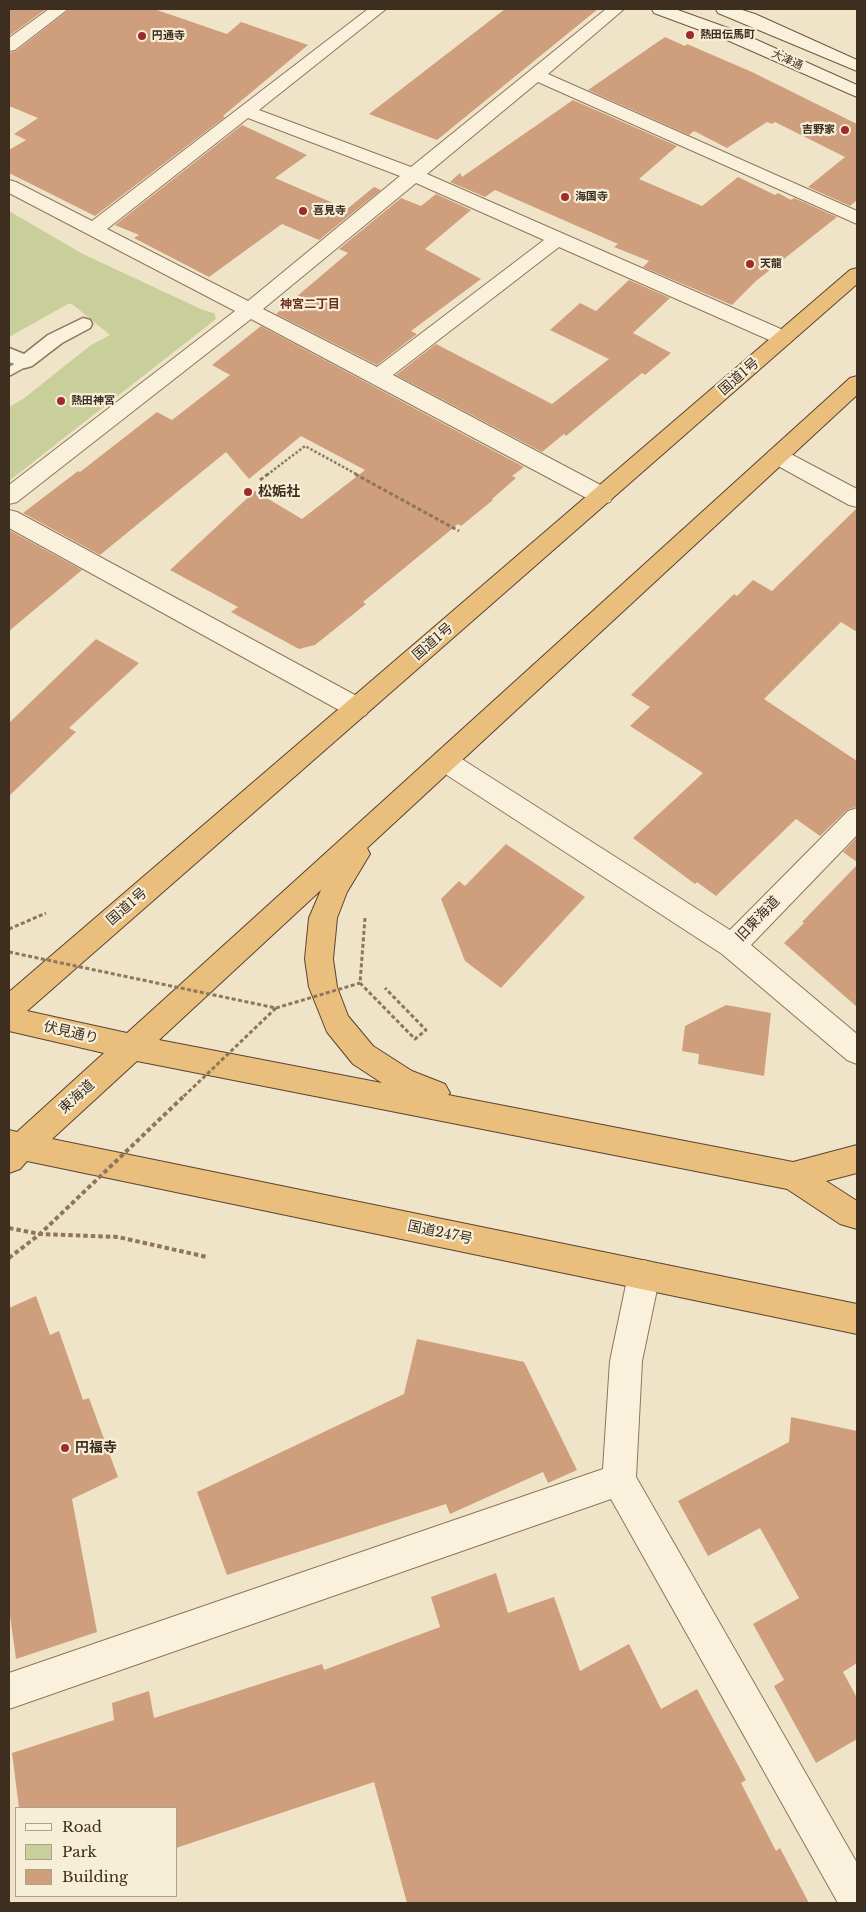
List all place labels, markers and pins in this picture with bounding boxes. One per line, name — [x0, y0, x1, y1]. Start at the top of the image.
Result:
place label: 熱田伝馬町 — [700, 28, 755, 42]
place label: 円通寺 — [152, 29, 185, 43]
marker: 熱田伝馬町 — [684, 29, 696, 41]
marker: 円通寺 — [136, 30, 148, 42]
place label: 吉野家 — [802, 123, 835, 137]
marker: 吉野家 — [839, 124, 851, 136]
place label: 海国寺 — [575, 190, 608, 204]
marker: 海国寺 — [559, 191, 571, 203]
place label: 喜見寺 — [313, 204, 346, 218]
marker: 喜見寺 — [297, 205, 309, 217]
place label: 天龍 — [760, 257, 782, 271]
marker: 天龍 — [744, 258, 756, 270]
place label: 熱田神宮 — [71, 394, 115, 408]
marker: 熱田神宮 — [55, 395, 67, 407]
place label: 松姤社 — [258, 484, 300, 500]
marker: 松姤社 — [242, 486, 254, 498]
place label: 円福寺 — [75, 1440, 117, 1456]
marker: 円福寺 — [59, 1442, 71, 1454]

